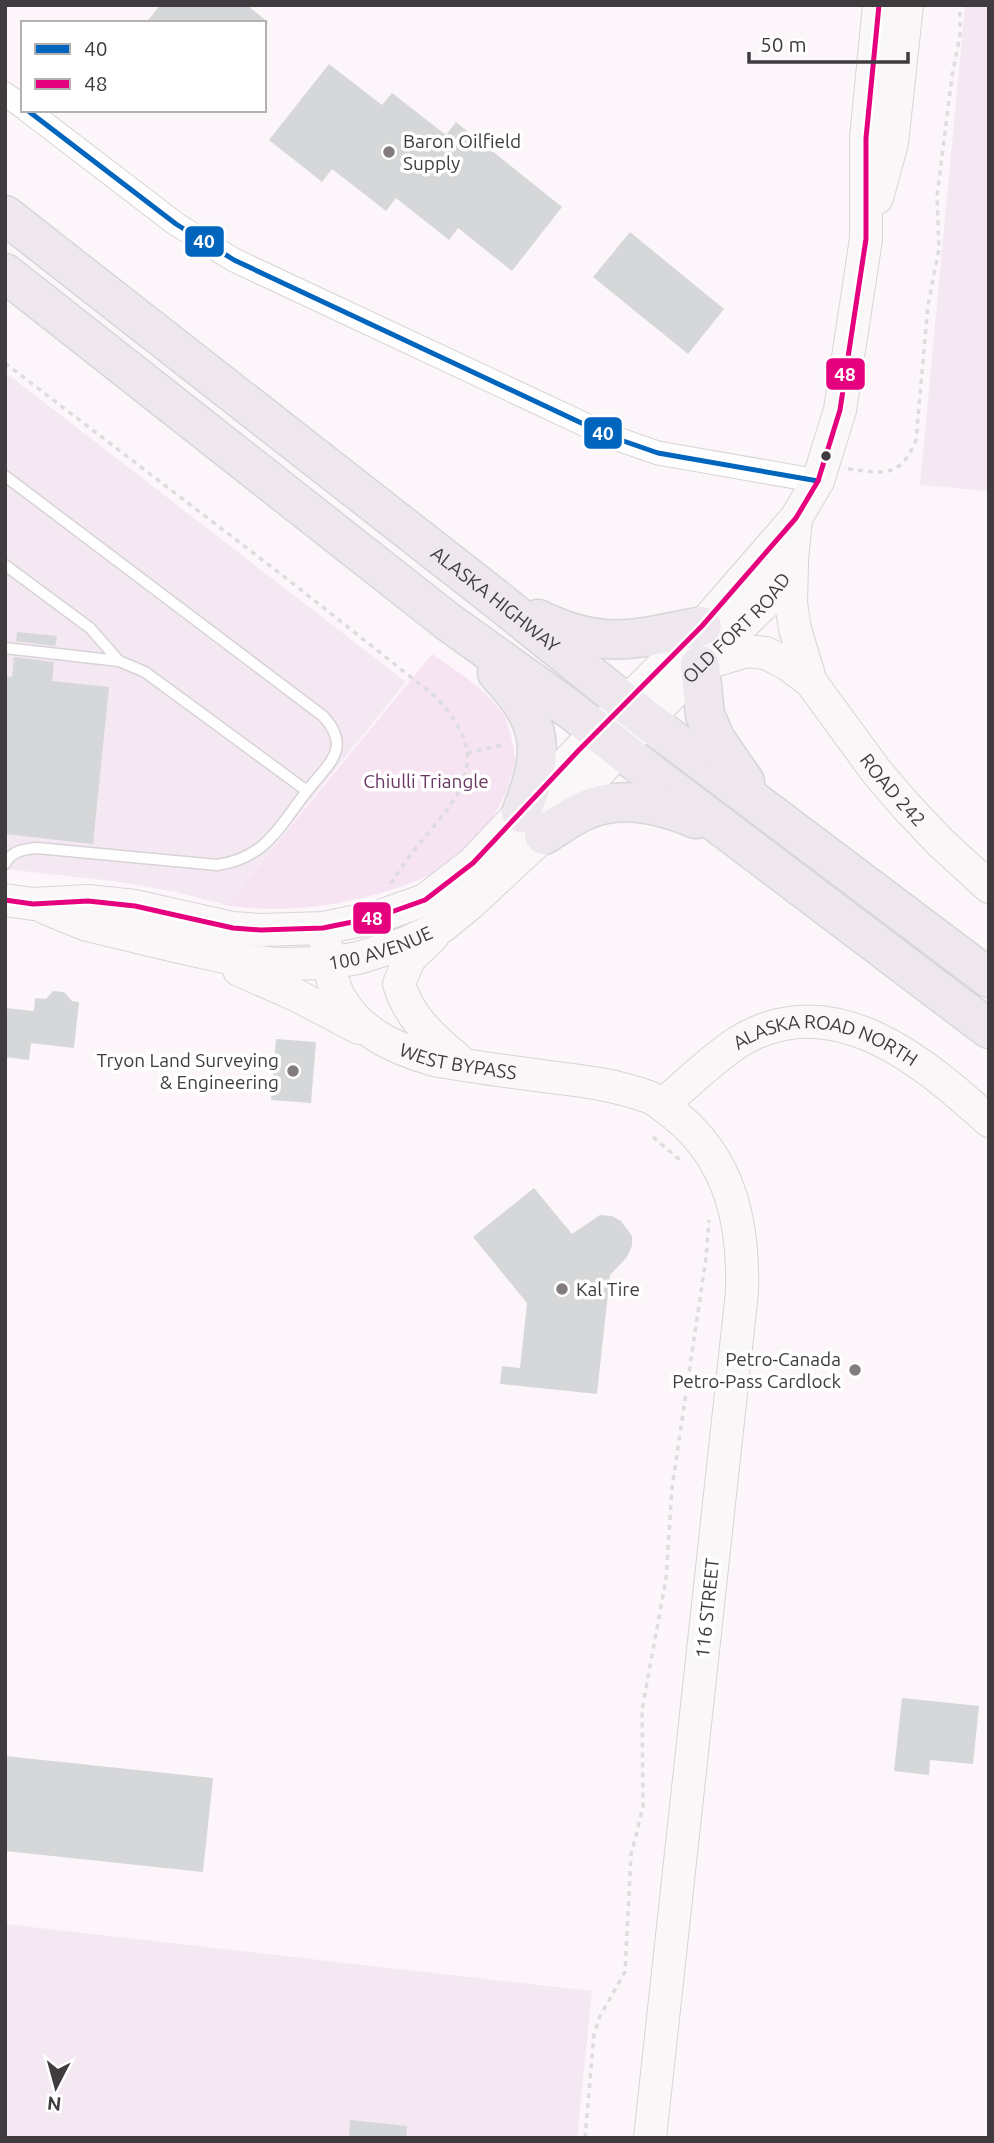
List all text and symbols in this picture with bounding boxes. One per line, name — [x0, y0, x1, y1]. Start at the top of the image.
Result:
legend — [21, 21, 266, 112]
scale bar — [749, 21, 908, 65]
text: 50 m — [760, 32, 807, 56]
text: 40 — [84, 36, 108, 60]
text: 48 — [84, 71, 108, 95]
place label: Baron Oilfield Supply — [403, 130, 521, 174]
marker: Baron Oilfield Supply — [381, 144, 397, 160]
line badge: 40 — [184, 225, 225, 258]
text: 40 — [193, 230, 215, 252]
line badge: 48 — [825, 357, 866, 391]
text: 48 — [834, 363, 856, 385]
line badge: 40 — [583, 416, 623, 450]
text: 40 — [592, 422, 614, 444]
unlabelled marker — [819, 449, 833, 463]
street label: ALASKA HIGHWAY — [427, 542, 564, 657]
street label: OLD FORT ROAD — [678, 568, 795, 688]
street label: ROAD 242 — [856, 749, 930, 831]
park label: Chiulli Triangle — [363, 770, 489, 792]
line badge: 48 — [352, 901, 392, 935]
text: 48 — [361, 907, 383, 929]
street label: 100 AVENUE — [327, 921, 436, 974]
street label: ALASKA ROAD NORTH — [729, 1010, 922, 1070]
street label: WEST BYPASS — [396, 1038, 518, 1084]
place label: Tryon Land Surveying & Engineering — [97, 1049, 279, 1093]
marker: Tryon Land Surveying & Engineering — [285, 1063, 301, 1079]
place label: Kal Tire — [576, 1278, 640, 1300]
marker: Kal Tire — [554, 1281, 570, 1297]
place label: Petro-Canada Petro-Pass Cardlock — [672, 1348, 841, 1392]
marker: Petro-Canada Petro-Pass Cardlock — [847, 1362, 863, 1378]
street label: 116 STREET — [691, 1556, 723, 1659]
north arrow — [21, 2052, 91, 2122]
text: N — [46, 2092, 62, 2116]

